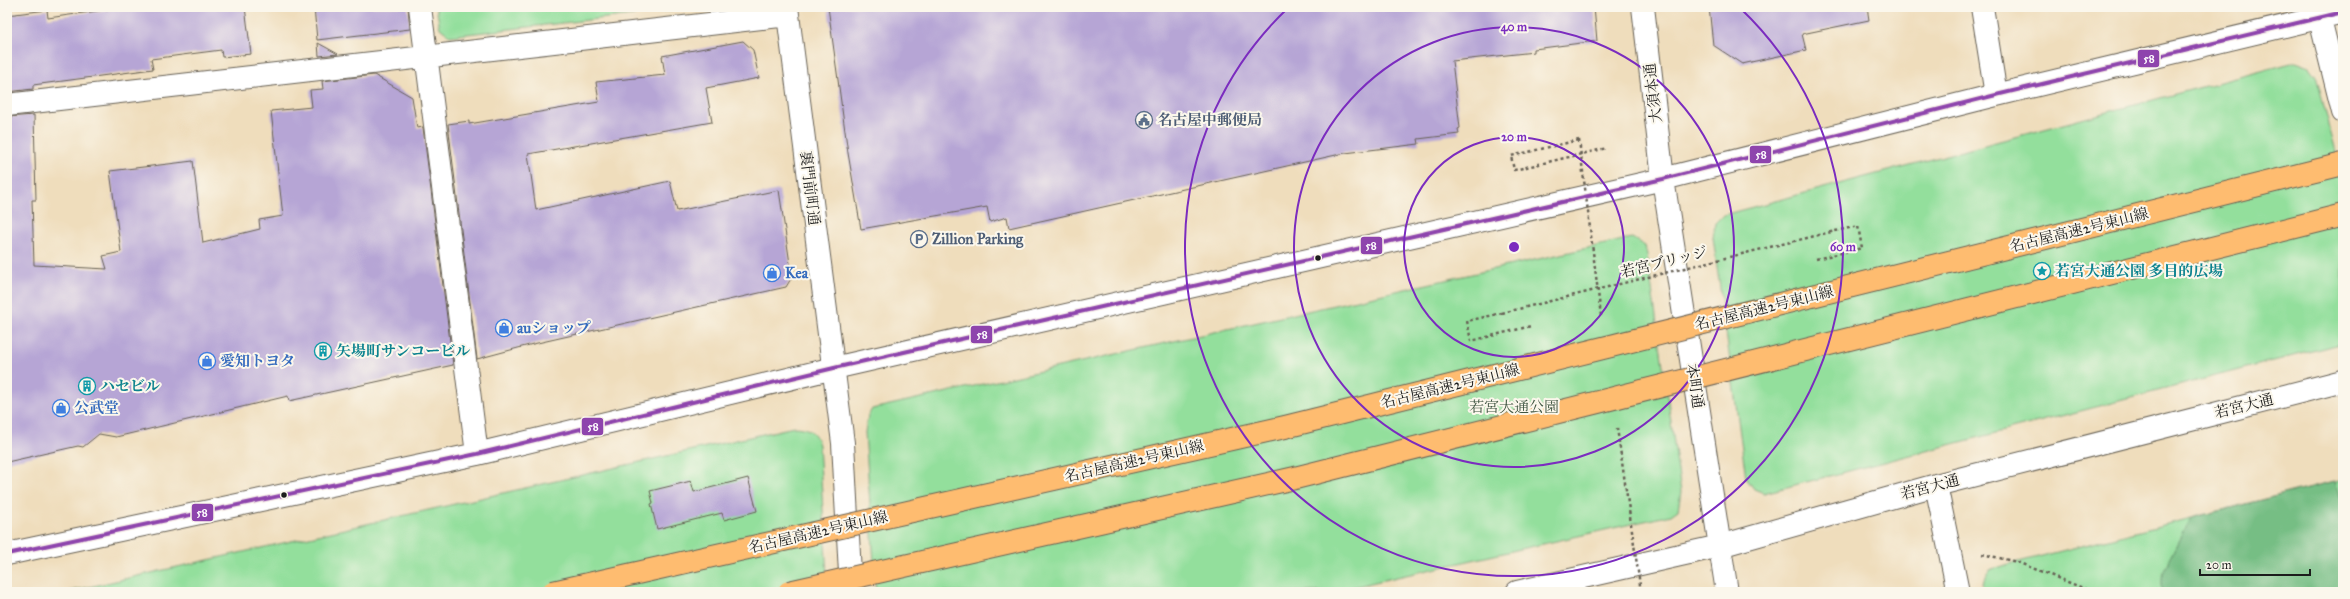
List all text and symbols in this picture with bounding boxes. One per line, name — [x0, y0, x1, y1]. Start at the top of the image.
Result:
text: 40 m — [1501, 20, 1528, 35]
line badge: 58 — [2137, 49, 2160, 68]
text: 58 — [2144, 52, 2155, 65]
street label: 大須本通 — [1640, 62, 1666, 124]
public building icon: 名古屋中郵便局 — [1134, 110, 1154, 130]
place label: 名古屋中郵便局 — [1157, 111, 1262, 129]
text: 20 m — [1501, 130, 1528, 144]
line badge: 58 — [1749, 145, 1772, 164]
text: 58 — [1756, 148, 1767, 161]
street label: 裏門前町通 — [796, 150, 824, 226]
street label: 名古屋高速2号東山線 — [2008, 204, 2150, 256]
parking icon: Zillion Parking — [909, 229, 929, 249]
place label: Zillion Parking — [932, 230, 1024, 249]
line badge: 58 — [1360, 236, 1383, 255]
text: 58 — [1366, 239, 1377, 252]
centre of rings — [1507, 240, 1521, 254]
text: 60 m — [1830, 240, 1857, 254]
street label: 若宮ブリッジ — [1619, 243, 1709, 281]
unlabelled marker — [1313, 253, 1323, 263]
place icon: 若宮大通公園 多目的広場 — [2032, 261, 2052, 281]
place label: 若宮大通公園 多目的広場 — [2055, 262, 2223, 280]
shop icon: Kea — [762, 263, 782, 283]
place label: Kea — [785, 264, 809, 282]
street label: 名古屋高速2号東山線 — [1693, 282, 1835, 334]
shop icon: auショップ — [494, 318, 514, 338]
place label: auショップ — [517, 319, 591, 337]
line badge: 58 — [970, 325, 993, 344]
text: 58 — [977, 328, 988, 341]
building icon: 矢場町サンコービル — [313, 341, 333, 361]
place label: 矢場町サンコービル — [336, 342, 470, 360]
shop icon: 愛知トヨタ — [197, 351, 217, 371]
place label: 愛知トヨタ — [220, 352, 295, 370]
street label: 名古屋高速2号東山線 — [1379, 360, 1521, 412]
street label: 本町通 — [1683, 362, 1707, 410]
building icon: ハセビル — [77, 376, 97, 396]
place label: ハセビル — [100, 377, 160, 395]
street label: 若宮大通 — [2213, 390, 2275, 422]
shop icon: 公武堂 — [51, 398, 71, 418]
park label: 若宮大通公園 — [1469, 398, 1559, 416]
place label: 公武堂 — [74, 399, 119, 417]
line badge: 58 — [581, 417, 604, 436]
text: 58 — [588, 420, 599, 433]
street label: 名古屋高速2号東山線 — [1063, 436, 1205, 486]
street label: 若宮大通 — [1899, 471, 1961, 503]
unlabelled marker — [279, 490, 289, 500]
line badge: 58 — [191, 503, 214, 522]
text: 58 — [197, 506, 208, 519]
street label: 名古屋高速2号東山線 — [747, 507, 889, 557]
scale bar — [2200, 551, 2310, 577]
text: 20 m — [2206, 558, 2232, 572]

